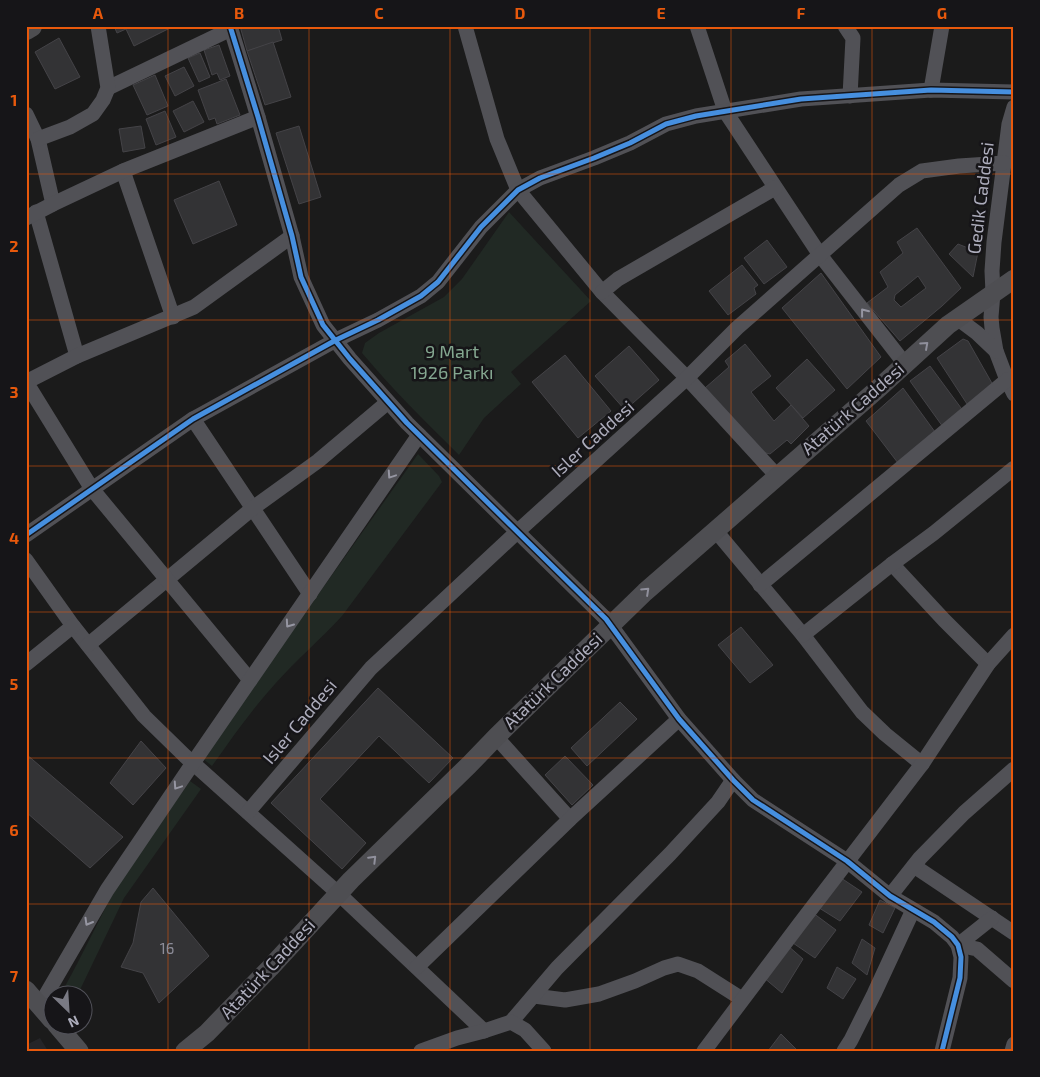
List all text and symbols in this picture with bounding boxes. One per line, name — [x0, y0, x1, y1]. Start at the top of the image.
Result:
text: A — [93, 3, 104, 22]
text: B — [234, 3, 244, 22]
text: C — [374, 3, 384, 22]
text: D — [515, 3, 526, 22]
text: E — [656, 3, 666, 22]
text: F — [797, 3, 806, 22]
text: G — [937, 3, 947, 22]
text: 1 — [11, 90, 17, 109]
street label: Gedik Caddesi — [962, 141, 998, 255]
text: 2 — [9, 236, 19, 255]
one-way arrow — [862, 309, 870, 318]
park label: 9 Mart 1926 Parkı — [410, 340, 494, 383]
one-way arrow — [920, 342, 929, 351]
street label: Atatürk Caddesi — [796, 358, 908, 459]
text: 3 — [9, 382, 19, 401]
street label: Isler Caddesi — [546, 395, 638, 481]
one-way arrow — [388, 470, 397, 479]
text: 4 — [9, 528, 19, 547]
one-way arrow — [640, 588, 649, 597]
one-way arrow — [286, 618, 295, 627]
street label: Atatürk Caddesi — [498, 628, 606, 733]
text: 5 — [10, 674, 19, 693]
street label: Isler Caddesi — [257, 675, 341, 768]
one-way arrow — [174, 780, 183, 790]
text: 6 — [9, 820, 19, 839]
one-way arrow — [367, 856, 376, 865]
street label: Atatürk Caddesi — [215, 914, 319, 1023]
one-way arrow — [85, 917, 95, 926]
house number: 16 — [160, 939, 174, 957]
text: 7 — [10, 966, 19, 985]
north arrow — [42, 984, 92, 1034]
text: N — [66, 1012, 82, 1032]

